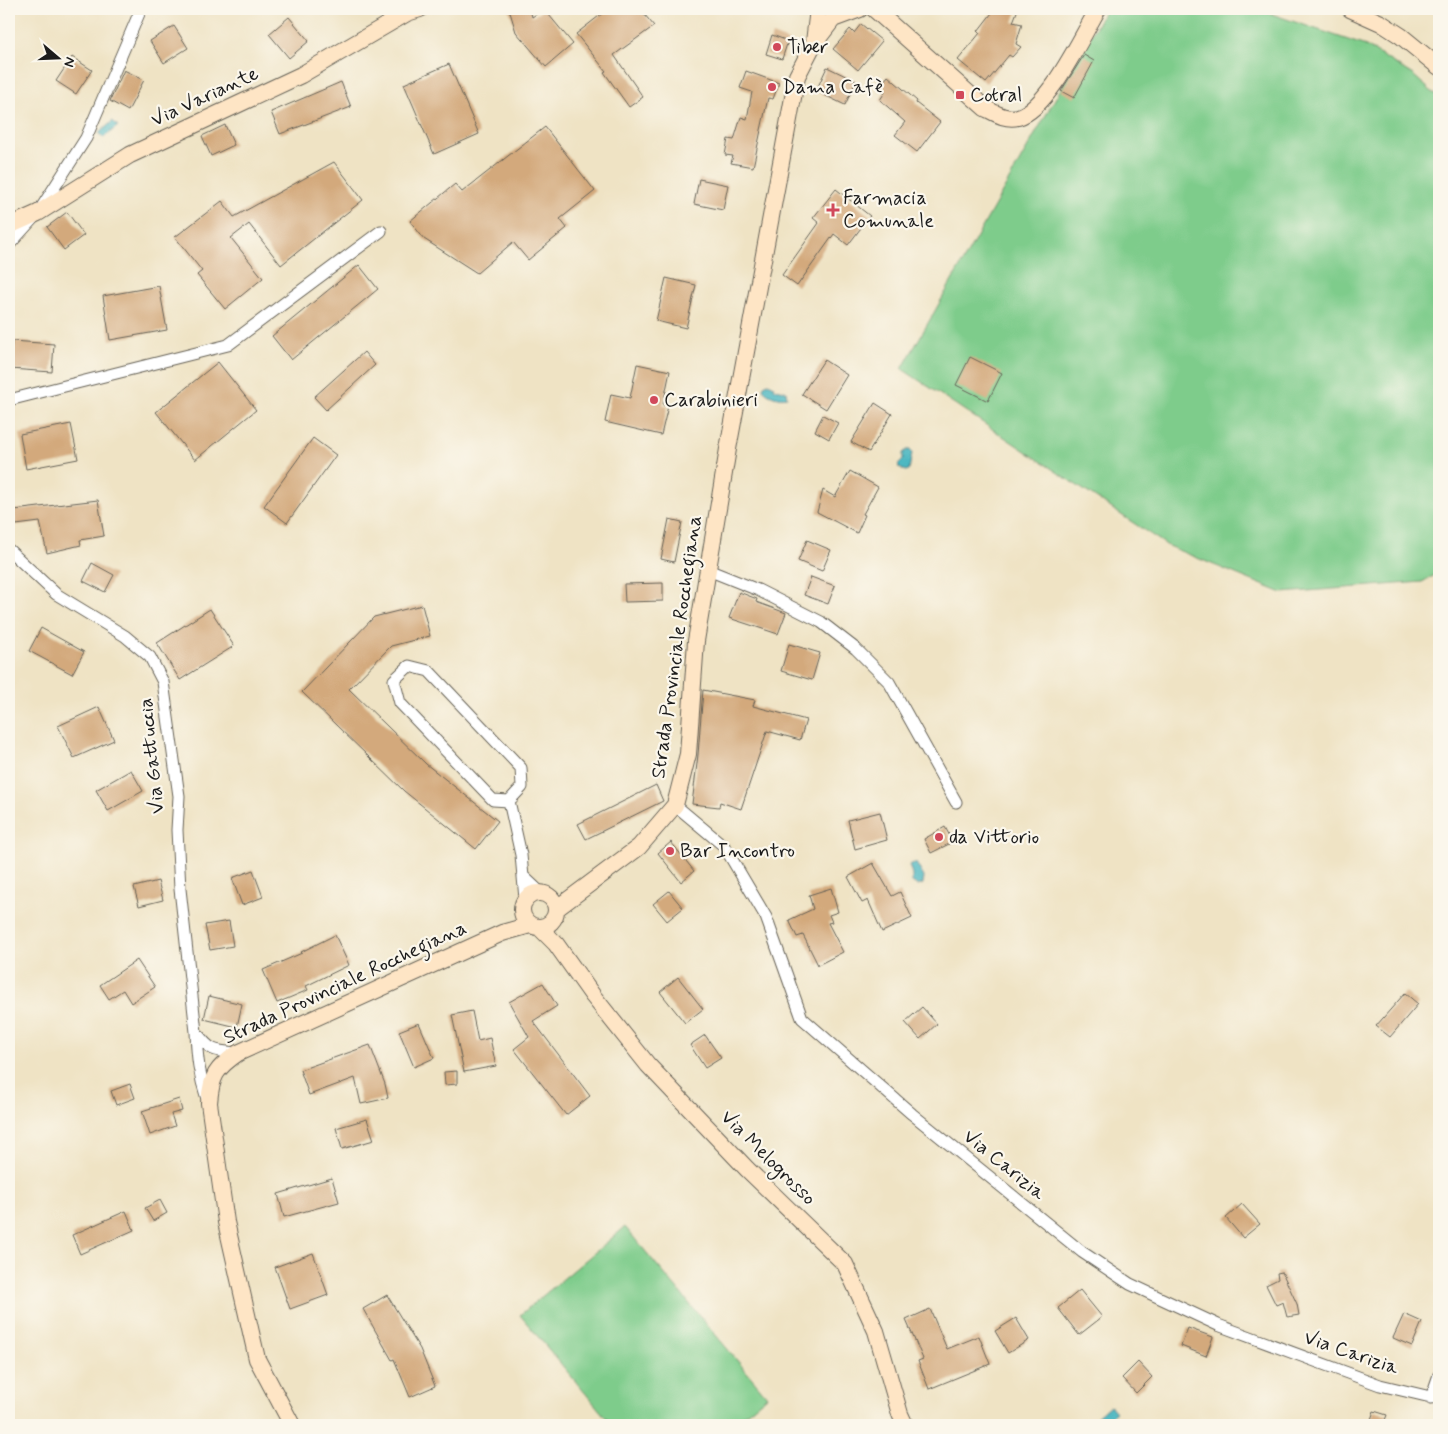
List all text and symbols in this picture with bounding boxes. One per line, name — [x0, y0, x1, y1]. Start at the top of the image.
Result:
north arrow — [32, 32, 82, 82]
place label: Tiber — [787, 34, 829, 61]
marker: Tiber — [771, 41, 783, 53]
text: N — [59, 55, 79, 69]
street label: Via Variante — [147, 60, 263, 134]
place label: Dama Cafè — [782, 74, 883, 101]
marker: Dama Cafè — [766, 81, 778, 93]
place label: Cotral — [970, 82, 1022, 109]
marker: Cotral — [954, 89, 966, 101]
place label: Farmacia Comunale — [843, 185, 934, 235]
marker: Farmacia Comunale — [827, 204, 839, 216]
place label: Carabinieri — [664, 387, 758, 414]
marker: Carabinieri — [648, 394, 660, 406]
street label: Strada Provinciale Rocchegiana — [645, 514, 711, 781]
street label: Via Gattuccia — [132, 697, 172, 815]
place label: da Vittorio — [949, 824, 1039, 851]
marker: da Vittorio — [933, 831, 945, 843]
place label: Bar Incontro — [680, 838, 795, 865]
marker: Bar Incontro — [664, 845, 676, 857]
street label: Strada Provinciale Rocchegiana — [219, 915, 472, 1053]
street label: Via Melogrosso — [714, 1104, 822, 1212]
street label: Via Carizia — [957, 1124, 1052, 1207]
street label: Via Carizia — [1300, 1324, 1403, 1382]

